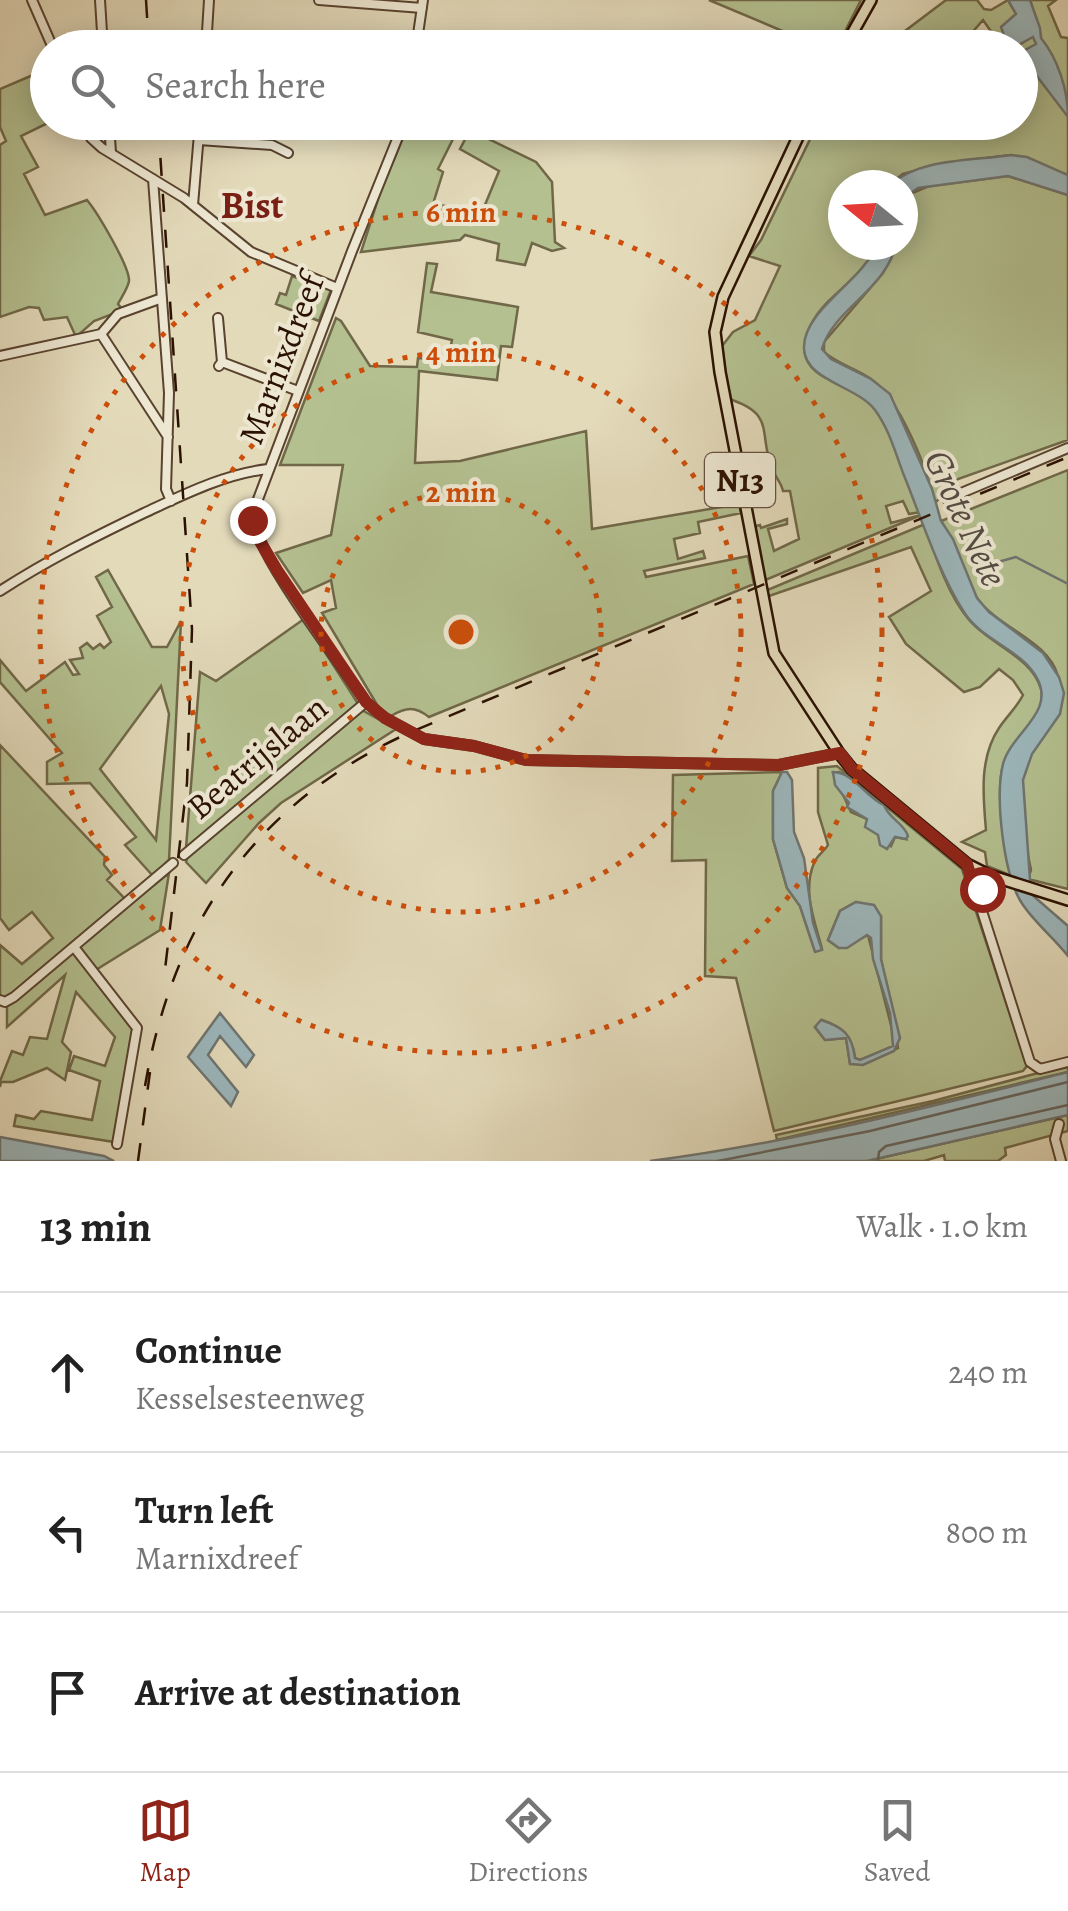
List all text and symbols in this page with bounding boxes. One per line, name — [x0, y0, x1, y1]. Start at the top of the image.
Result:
search box — [30, 30, 1038, 140]
icon: search — [65, 58, 120, 113]
text: Search here — [145, 59, 326, 111]
north arrow — [828, 170, 918, 260]
district label: Bist — [221, 179, 284, 231]
text: 6 min — [426, 192, 496, 232]
street label: Marnixdreef — [227, 263, 337, 451]
text: 4 min — [426, 332, 496, 372]
water label: Grote Nete — [912, 441, 1020, 595]
road number: N13 — [705, 453, 775, 507]
text: 2 min — [426, 472, 496, 512]
route end — [230, 498, 276, 544]
centre of rings — [443, 614, 479, 650]
street label: Beatrijslaan — [176, 684, 338, 830]
route start — [960, 867, 1006, 913]
text: 13 min — [40, 1198, 151, 1255]
text: Walk · 1.0 km — [856, 1204, 1028, 1248]
text: Continue — [135, 1324, 282, 1376]
icon: ahead — [40, 1345, 95, 1400]
text: 240 m — [948, 1350, 1028, 1394]
text: Kesselsesteenweg — [135, 1376, 365, 1420]
text: Turn left — [135, 1484, 274, 1536]
icon: left — [40, 1505, 95, 1560]
text: 800 m — [945, 1510, 1028, 1554]
text: Marnixdreef — [135, 1536, 298, 1580]
icon: arrive — [40, 1665, 95, 1720]
text: Arrive at destination — [135, 1666, 461, 1718]
tab: Map — [138, 1793, 193, 1891]
tab: Directions — [468, 1793, 588, 1891]
tab: Saved — [864, 1793, 930, 1891]

